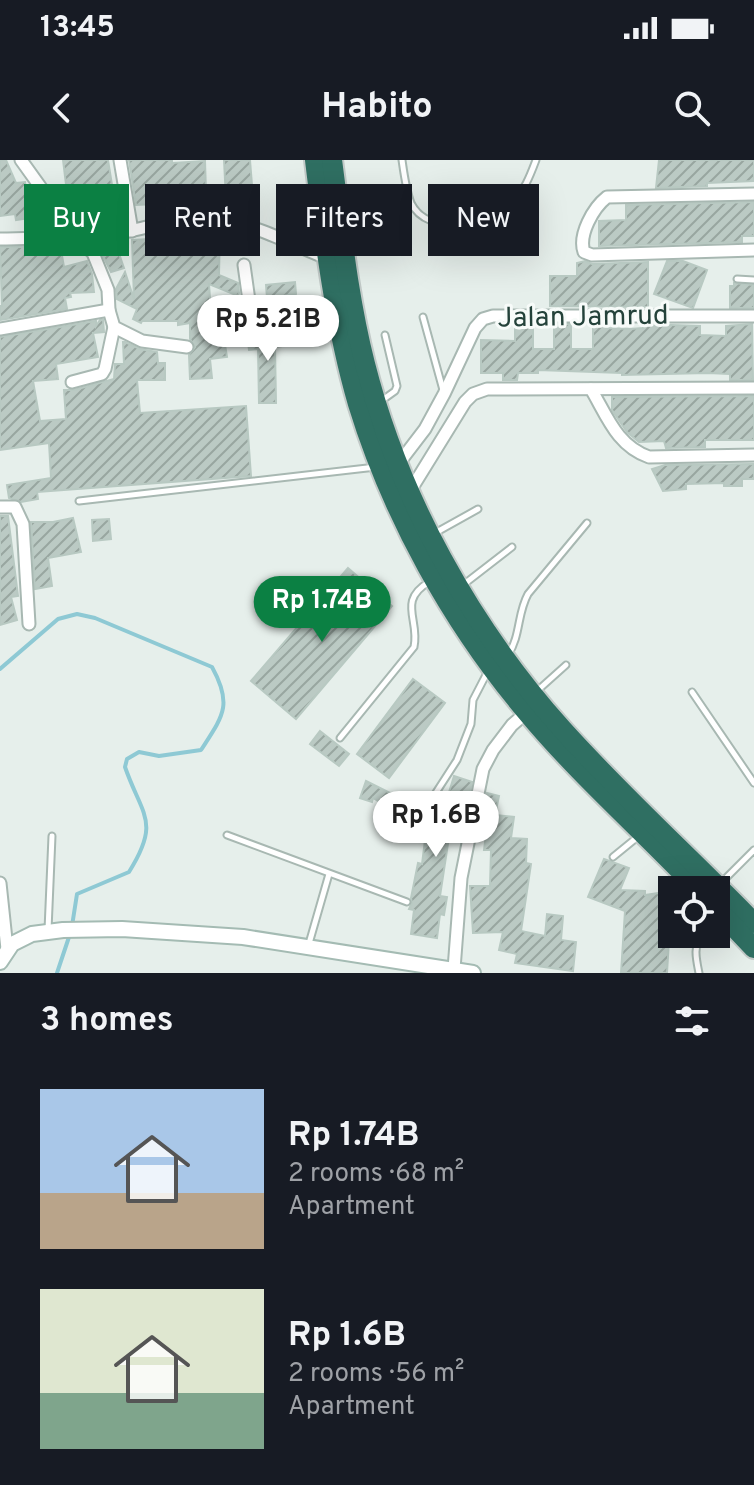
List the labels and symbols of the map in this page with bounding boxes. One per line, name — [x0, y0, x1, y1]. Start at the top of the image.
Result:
pin: Rp 5.21B — [185, 295, 351, 363]
street label: Jalan Jamrud — [497, 299, 669, 337]
pin: Rp 1.74B — [239, 576, 405, 644]
pin: Rp 1.6B — [362, 791, 510, 859]

